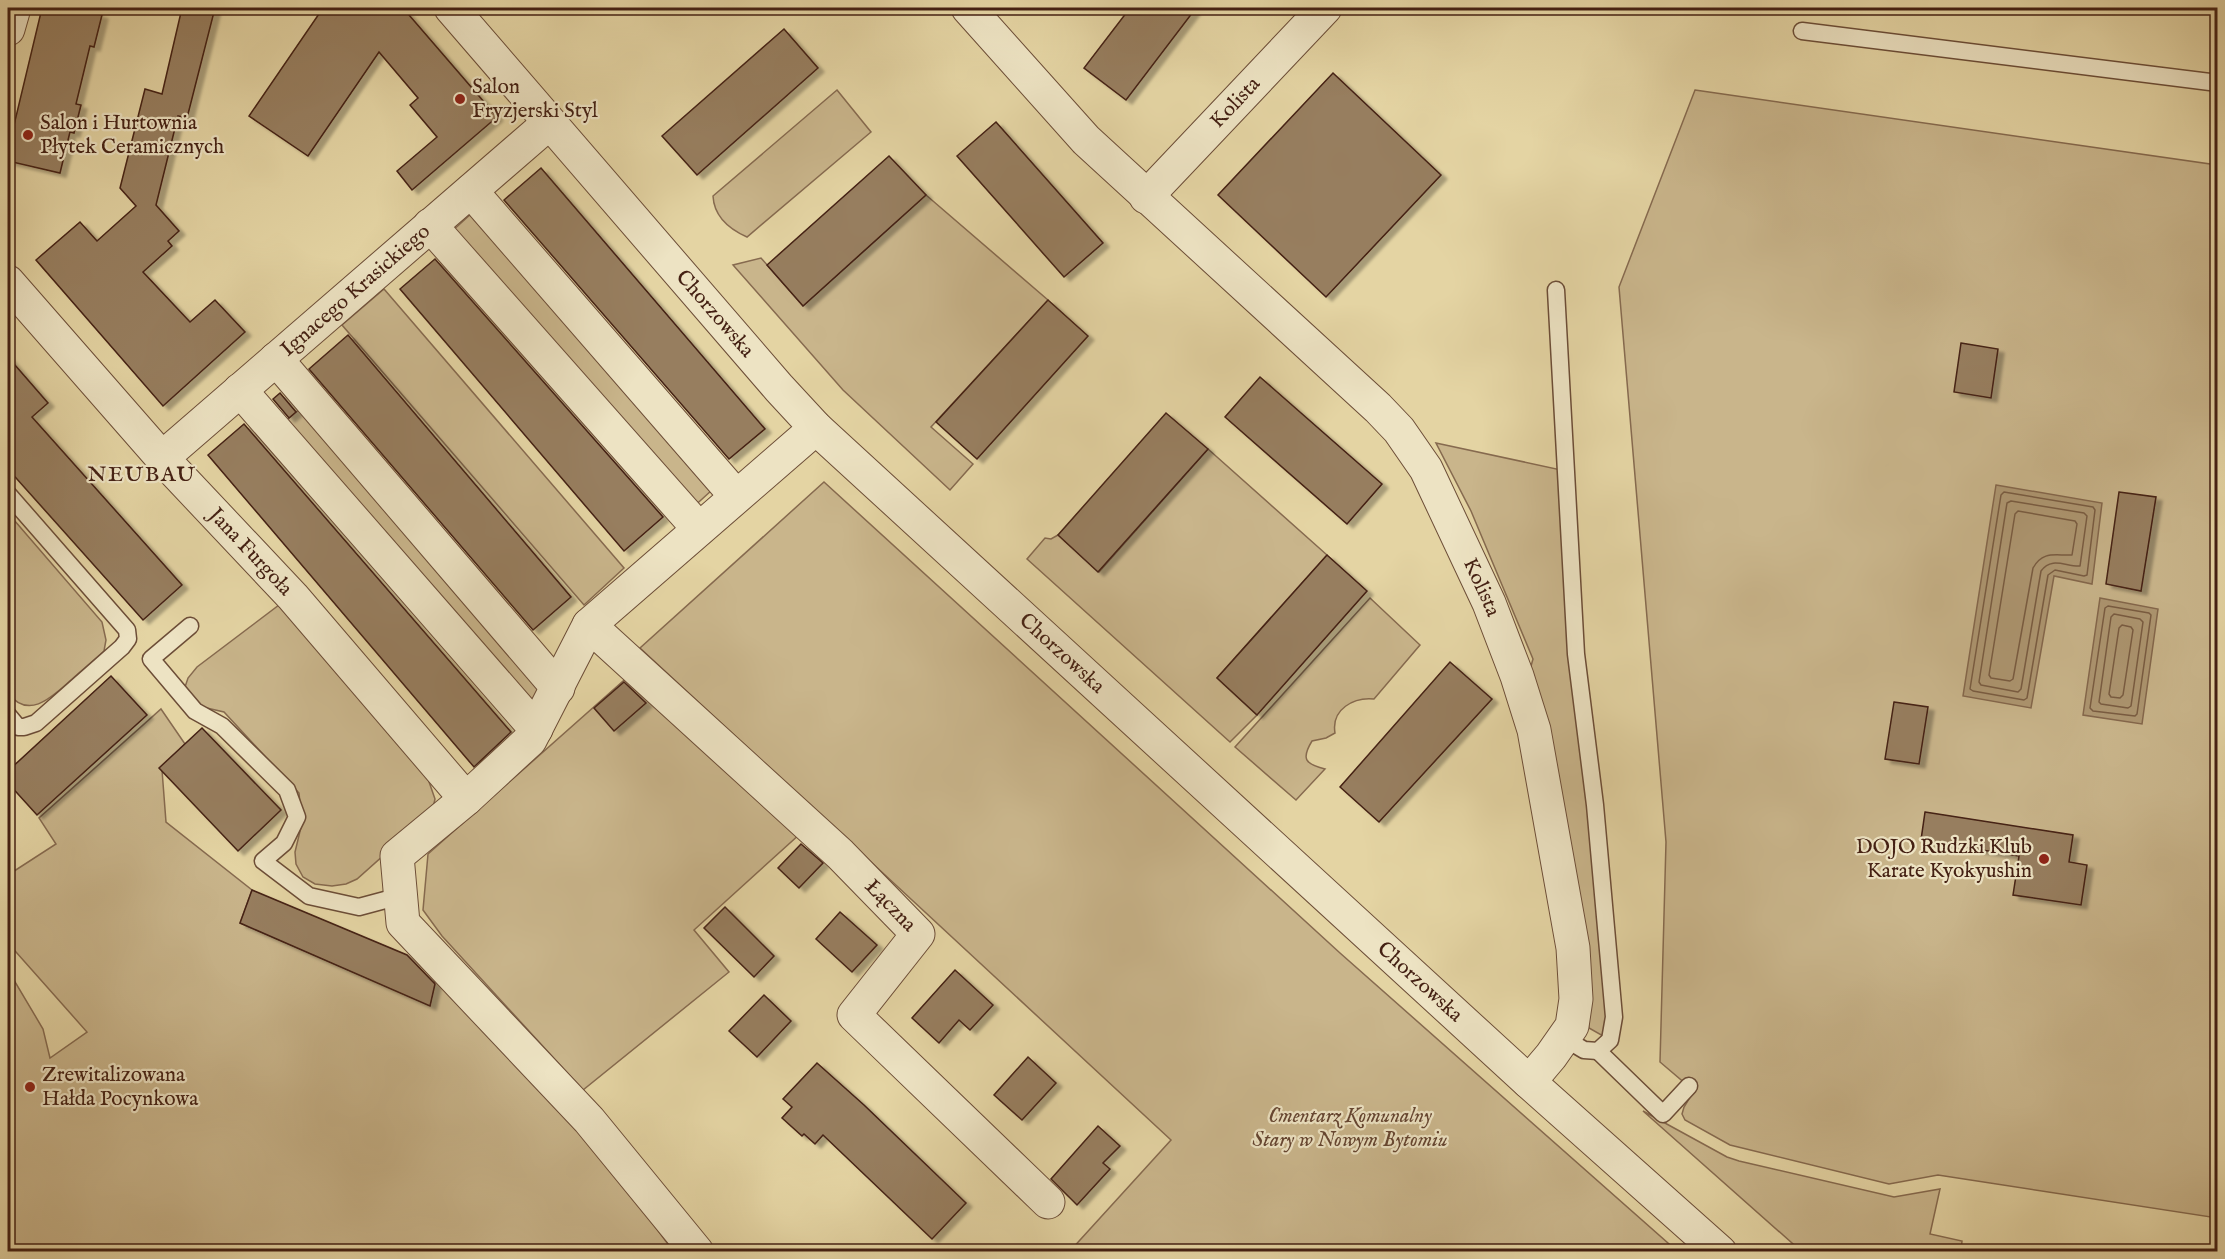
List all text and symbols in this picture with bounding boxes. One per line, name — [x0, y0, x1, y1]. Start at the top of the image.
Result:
street label: Kolista — [1204, 70, 1267, 134]
place label: Salon Fryzjerski Styl — [472, 74, 598, 125]
marker: Salon Fryzjerski Styl — [453, 92, 467, 106]
place label: Salon i Hurtownia Płytek Ceramicznych — [40, 110, 224, 161]
marker: Salon i Hurtownia Płytek Ceramicznych — [21, 128, 35, 142]
street label: Ignacego Krasickiego — [275, 218, 436, 363]
street label: Chorzowska — [670, 264, 761, 364]
district label: NEUBAU — [88, 461, 196, 489]
street label: Jana Furgoła — [201, 501, 299, 602]
street label: Kolista — [1456, 554, 1507, 621]
street label: Chorzowska — [1013, 607, 1111, 700]
place label: DOJO Rudzki Klub Karate Kyokyushin — [1856, 834, 2032, 885]
marker: DOJO Rudzki Klub Karate Kyokyushin — [2037, 852, 2051, 866]
street label: Łączna — [859, 874, 923, 938]
street label: Chorzowska — [1371, 936, 1469, 1029]
place label: Zrewitalizowana Hałda Pocynkowa — [42, 1062, 199, 1113]
marker: Zrewitalizowana Hałda Pocynkowa — [23, 1080, 37, 1094]
park label: Cmentarz Komunalny Stary w Nowym Bytomiu — [1252, 1103, 1448, 1154]

